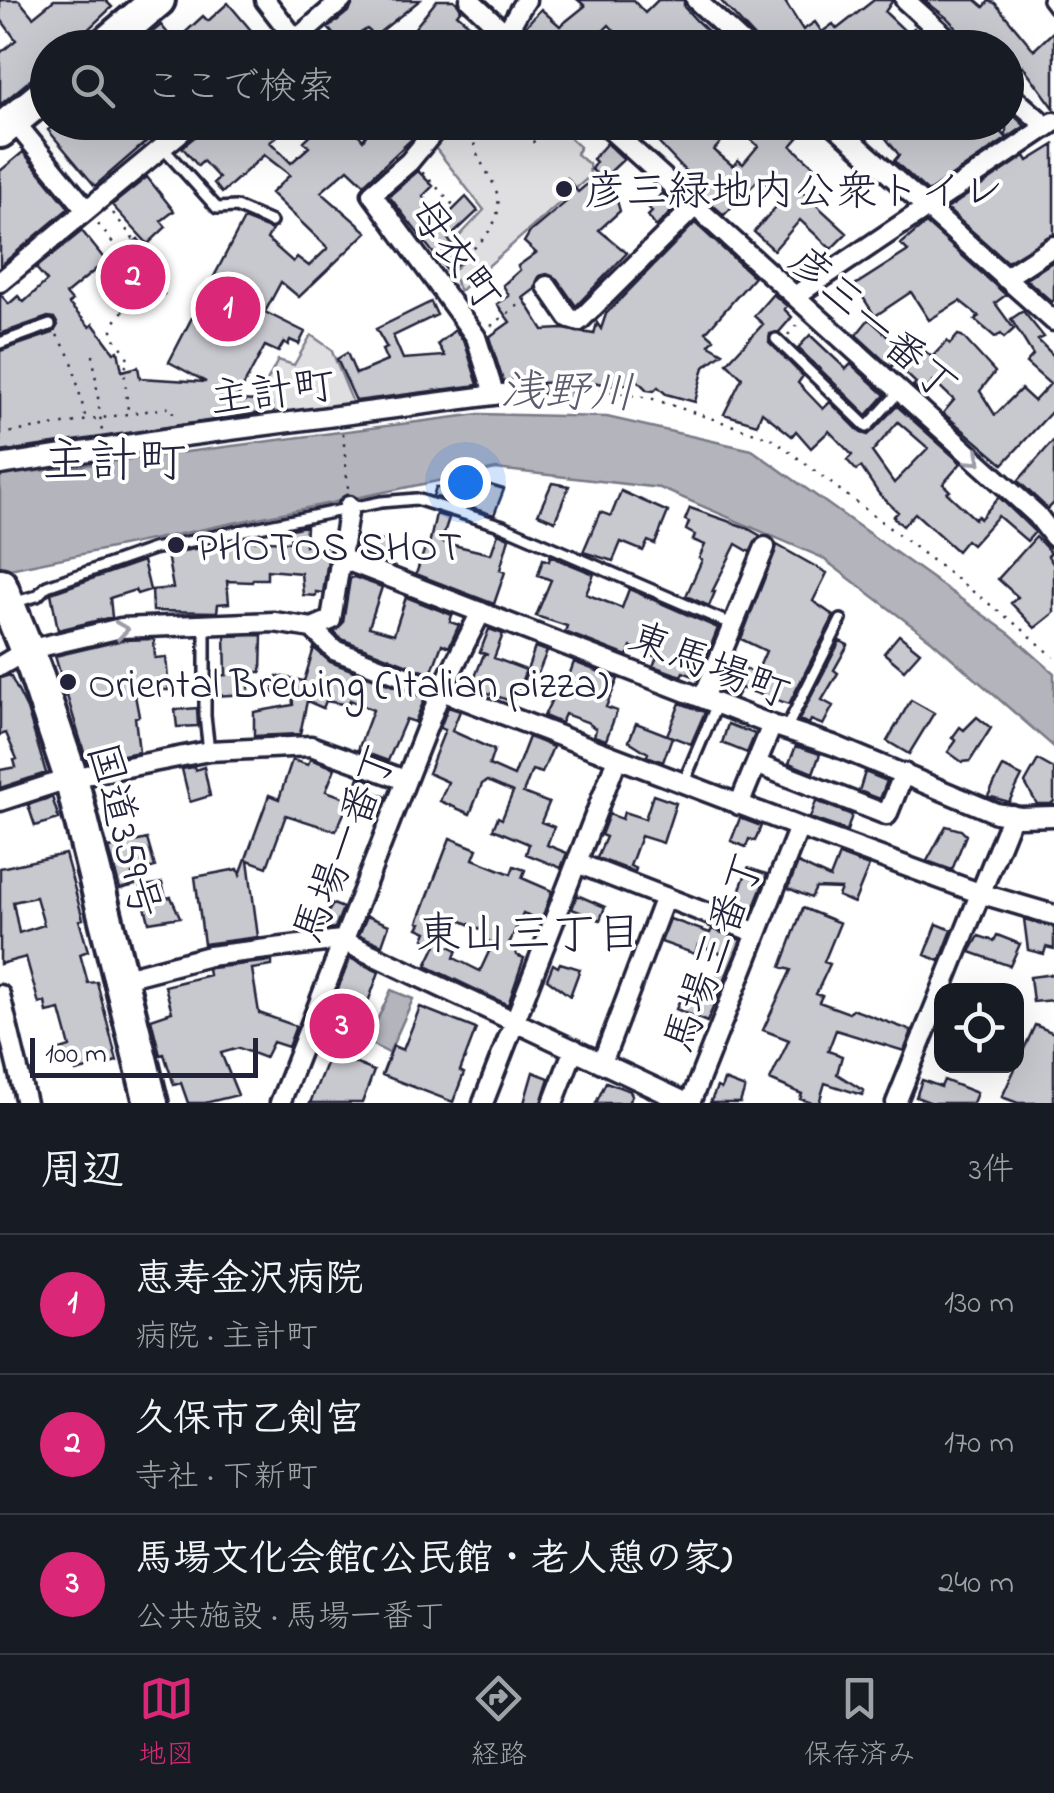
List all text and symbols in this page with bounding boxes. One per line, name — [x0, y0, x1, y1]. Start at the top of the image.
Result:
search box — [30, 30, 1024, 140]
icon: search — [65, 58, 120, 113]
text: ここで検索 — [145, 61, 335, 117]
place label: 彦三緑地内公衆トイレ — [584, 163, 1004, 224]
marker: 彦三緑地内公衆トイレ — [553, 178, 575, 200]
street label: 母衣町 — [392, 187, 515, 325]
street label: 彦三一番丁 — [774, 232, 970, 418]
pin: 2 — [100, 240, 166, 314]
pin: 1 — [196, 272, 260, 346]
street label: 主計町 — [206, 357, 339, 432]
water label: 浅野川 — [499, 361, 635, 429]
district label: 主計町 — [42, 429, 186, 499]
one-way arrow — [963, 447, 982, 465]
your location — [440, 457, 491, 508]
place label: PHOTOS SHOT — [196, 519, 462, 580]
marker: PHOTOS SHOT — [165, 534, 187, 556]
street label: 東馬場町 — [619, 609, 798, 726]
one-way arrow — [114, 620, 131, 641]
place label: Oriental Brewing (Italian pizza) — [88, 656, 609, 717]
marker: Oriental Brewing (Italian pizza) — [57, 671, 79, 693]
street label: 国道359号 — [69, 736, 174, 926]
street label: 馬場一番丁 — [280, 736, 415, 953]
street label: 馬場三番丁 — [650, 845, 782, 1063]
district label: 東山三丁目 — [416, 904, 642, 970]
map controls — [934, 983, 1024, 1073]
button: locate — [934, 983, 1024, 1073]
pin: 3 — [310, 988, 374, 1064]
scale bar — [30, 1033, 258, 1078]
text: 100 m — [45, 1035, 107, 1076]
text: 周辺 — [40, 1142, 124, 1203]
text: 3件 — [969, 1148, 1014, 1195]
text: 恵寿金沢病院 — [135, 1253, 363, 1309]
text: 1 — [67, 1281, 78, 1328]
text: 130 m — [944, 1281, 1014, 1328]
text: 病院 · 主計町 — [135, 1315, 318, 1362]
text: 久保市乙剣宮 — [135, 1393, 363, 1449]
text: 2 — [65, 1421, 80, 1468]
text: 170 m — [944, 1421, 1014, 1468]
text: 寺社 · 下新町 — [135, 1455, 318, 1502]
text: 馬場文化会館(公民館・老人憩の家) — [135, 1533, 732, 1589]
text: 3 — [66, 1561, 79, 1608]
text: 240 m — [938, 1561, 1014, 1608]
text: 公共施設 · 馬場一番丁 — [135, 1595, 446, 1642]
tab: 地図 — [138, 1671, 194, 1777]
tab: 経路 — [471, 1671, 527, 1777]
tab: 保存済み — [804, 1671, 916, 1777]

